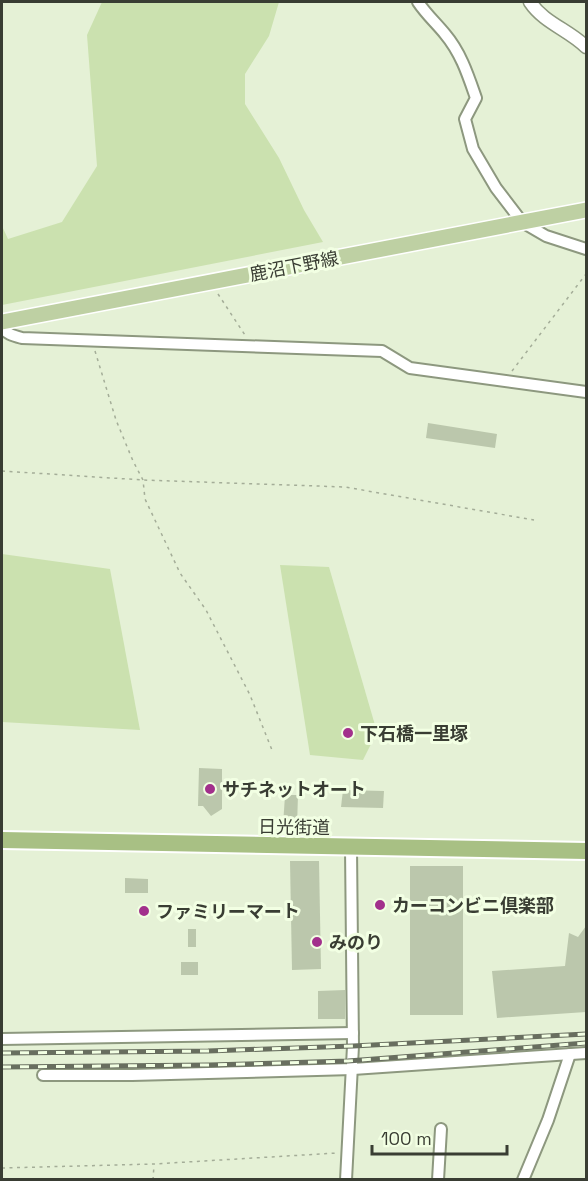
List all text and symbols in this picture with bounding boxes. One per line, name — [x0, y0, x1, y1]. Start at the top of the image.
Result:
street label: 鹿沼下野線 — [248, 246, 340, 286]
place label: 下石橋一里塚 — [360, 722, 468, 745]
marker: 下石橋一里塚 — [341, 726, 355, 740]
place label: サチネットオート — [222, 778, 366, 801]
marker: サチネットオート — [203, 782, 217, 796]
street label: 日光街道 — [258, 815, 330, 839]
place label: カーコンビニ倶楽部 — [392, 894, 554, 917]
marker: カーコンビニ倶楽部 — [373, 898, 387, 912]
place label: ファミリーマート — [156, 900, 300, 923]
marker: ファミリーマート — [137, 904, 151, 918]
place label: みのり — [329, 931, 383, 954]
marker: みのり — [310, 935, 324, 949]
scale bar — [372, 1118, 507, 1156]
text: 100 m — [381, 1127, 432, 1150]

